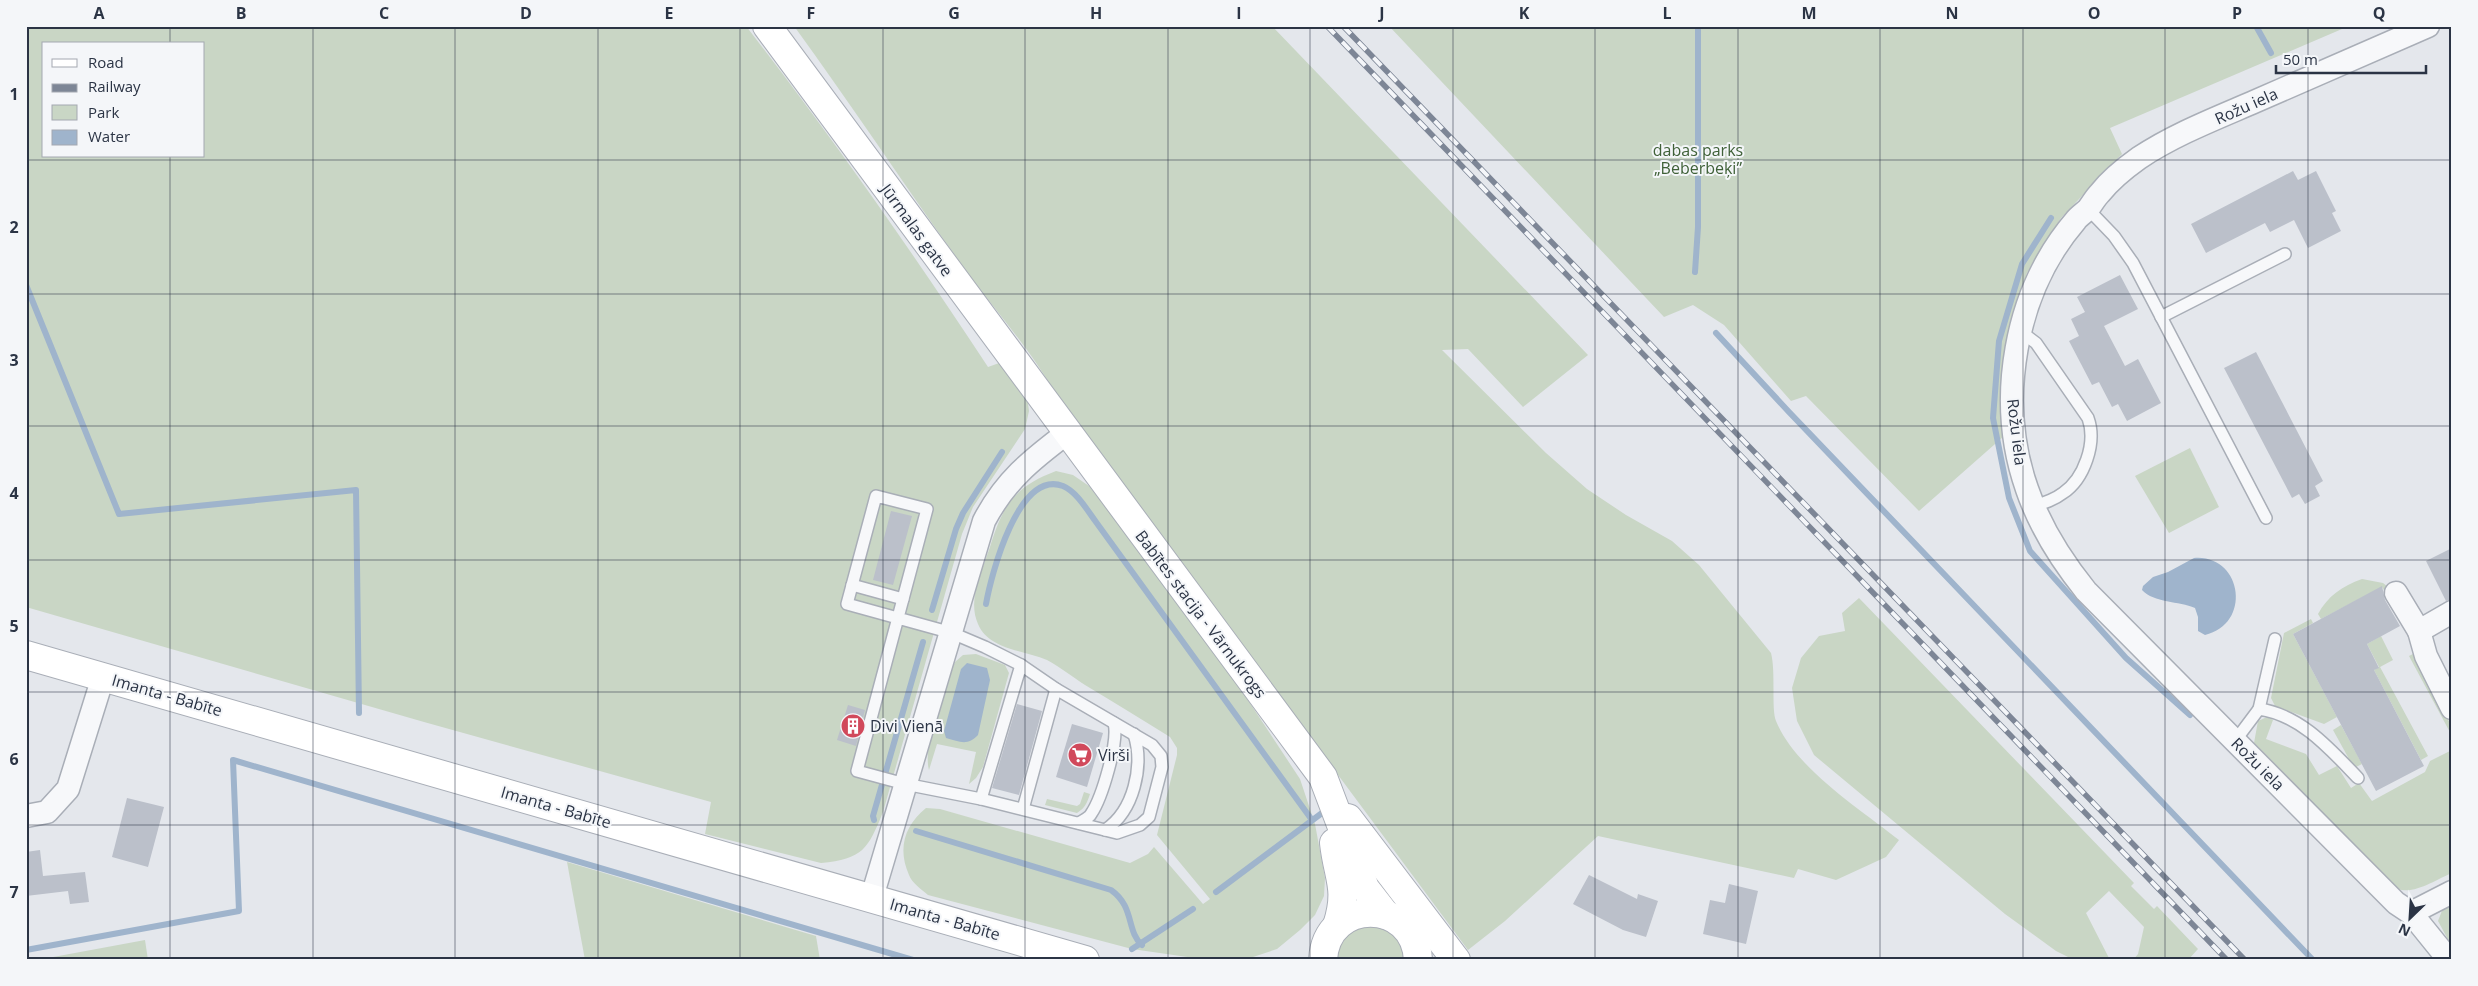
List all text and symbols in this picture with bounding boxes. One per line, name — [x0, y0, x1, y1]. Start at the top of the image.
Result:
text: A — [93, 2, 105, 24]
text: B — [236, 2, 246, 24]
text: C — [379, 2, 389, 24]
text: D — [520, 2, 532, 24]
text: E — [665, 2, 674, 24]
text: F — [807, 2, 815, 24]
text: G — [948, 2, 960, 24]
text: H — [1090, 2, 1102, 24]
text: I — [1236, 2, 1242, 24]
text: J — [1377, 2, 1385, 24]
text: K — [1519, 2, 1530, 24]
text: L — [1662, 2, 1672, 24]
text: M — [1801, 2, 1817, 24]
text: N — [1945, 2, 1959, 24]
text: O — [2088, 2, 2100, 24]
text: P — [2232, 2, 2242, 24]
text: Q — [2373, 2, 2385, 24]
legend — [42, 42, 205, 158]
scale bar — [2276, 42, 2426, 74]
text: 50 m — [2283, 49, 2318, 69]
text: Road — [88, 52, 124, 72]
text: Railway — [88, 76, 141, 96]
street label: Rožu iela — [2211, 82, 2281, 130]
text: 1 — [9, 83, 19, 105]
text: Park — [88, 102, 119, 122]
text: Water — [88, 126, 130, 146]
park label: dabas parks „Beberbeķi” — [1653, 139, 1743, 179]
street label: Jūrmalas gatve — [875, 178, 958, 281]
text: 2 — [9, 216, 19, 238]
text: 3 — [9, 349, 19, 371]
street label: Rožu iela — [2002, 397, 2032, 467]
text: 4 — [9, 482, 19, 504]
street label: Babītes stacija - Vārnukrogs — [1130, 525, 1272, 703]
text: 5 — [9, 615, 19, 637]
street label: Imanta - Babīte — [109, 669, 225, 721]
building icon: Divi Vienā — [840, 713, 866, 739]
place label: Divi Vienā — [870, 715, 943, 737]
street label: Rožu iela — [2227, 733, 2289, 795]
supermarket icon: Virši — [1067, 742, 1093, 768]
place label: Virši — [1098, 744, 1130, 766]
text: 6 — [9, 748, 19, 770]
street label: Imanta - Babīte — [498, 781, 614, 833]
text: 7 — [9, 881, 19, 903]
street label: Imanta - Babīte — [887, 893, 1003, 945]
north arrow — [2386, 894, 2436, 944]
text: N — [2395, 919, 2413, 941]

